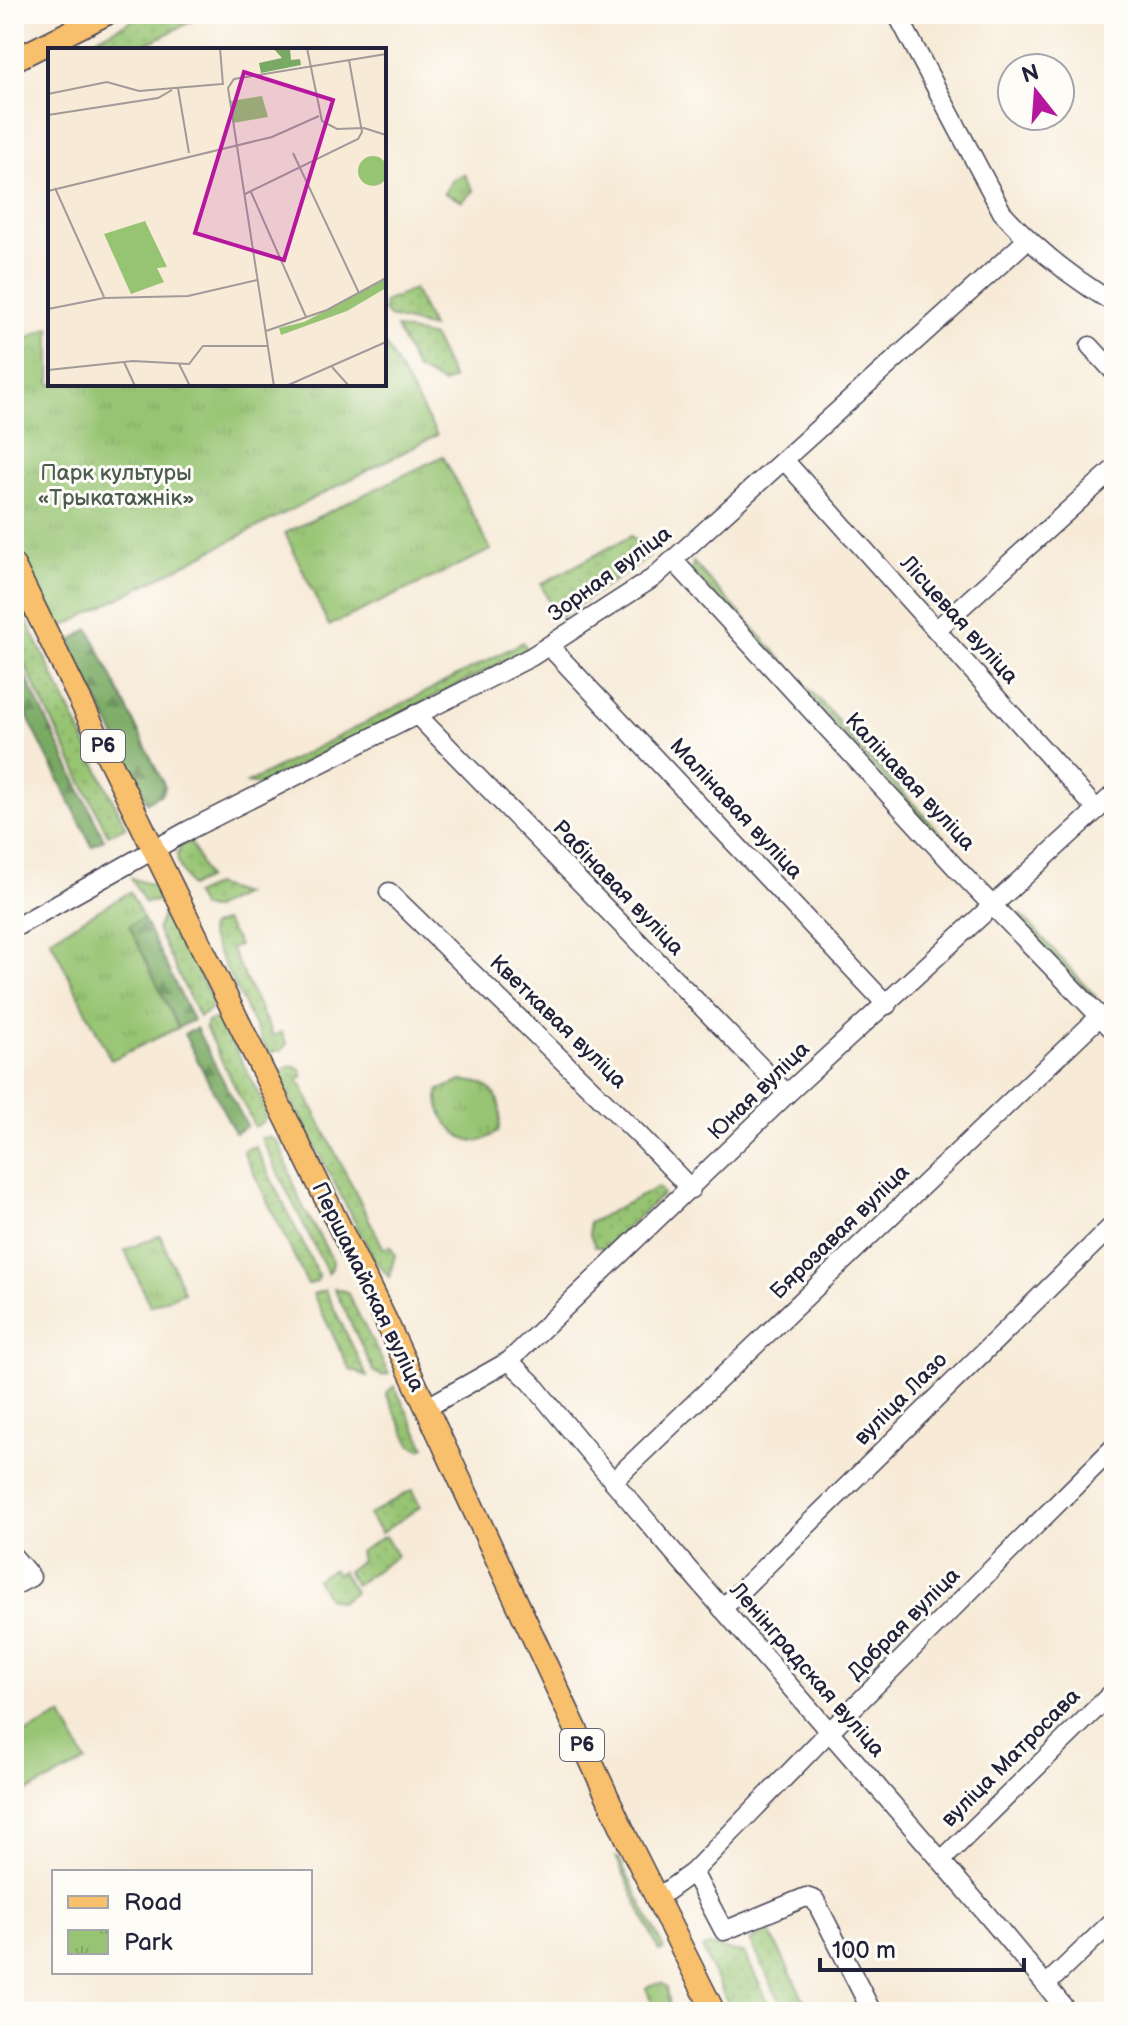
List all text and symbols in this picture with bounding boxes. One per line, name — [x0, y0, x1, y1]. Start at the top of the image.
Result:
inset map — [48, 48, 386, 386]
north arrow — [996, 52, 1076, 132]
text: N — [1019, 59, 1042, 90]
park label: Парк культуры «Трыкатажнік» — [38, 460, 194, 512]
street label: Зорная вуліца — [543, 520, 677, 628]
street label: Лісцевая вуліца — [894, 549, 1024, 690]
street label: Калінавая вуліца — [839, 707, 981, 857]
road number: Р6 — [81, 730, 125, 762]
street label: Малінавая вуліца — [664, 733, 808, 885]
street label: Рабінавая вуліца — [546, 815, 690, 961]
street label: Кветкавая вуліца — [484, 950, 632, 1094]
street label: Юная вуліца — [703, 1036, 815, 1146]
street label: Бярозавая вуліца — [765, 1159, 915, 1305]
street label: Першамайская вуліца — [305, 1178, 431, 1396]
street label: вуліца Лазо — [849, 1347, 953, 1451]
street label: Добрая вуліца — [842, 1562, 966, 1686]
street label: Ленінградская вуліца — [723, 1576, 890, 1763]
street label: вуліца Матросава — [936, 1683, 1086, 1833]
road number: Р6 — [560, 1729, 604, 1761]
legend — [52, 1870, 312, 1974]
text: Road — [124, 1888, 182, 1917]
scale bar — [820, 1922, 1024, 1972]
text: Park — [124, 1928, 172, 1957]
text: 100 m — [832, 1936, 896, 1965]

